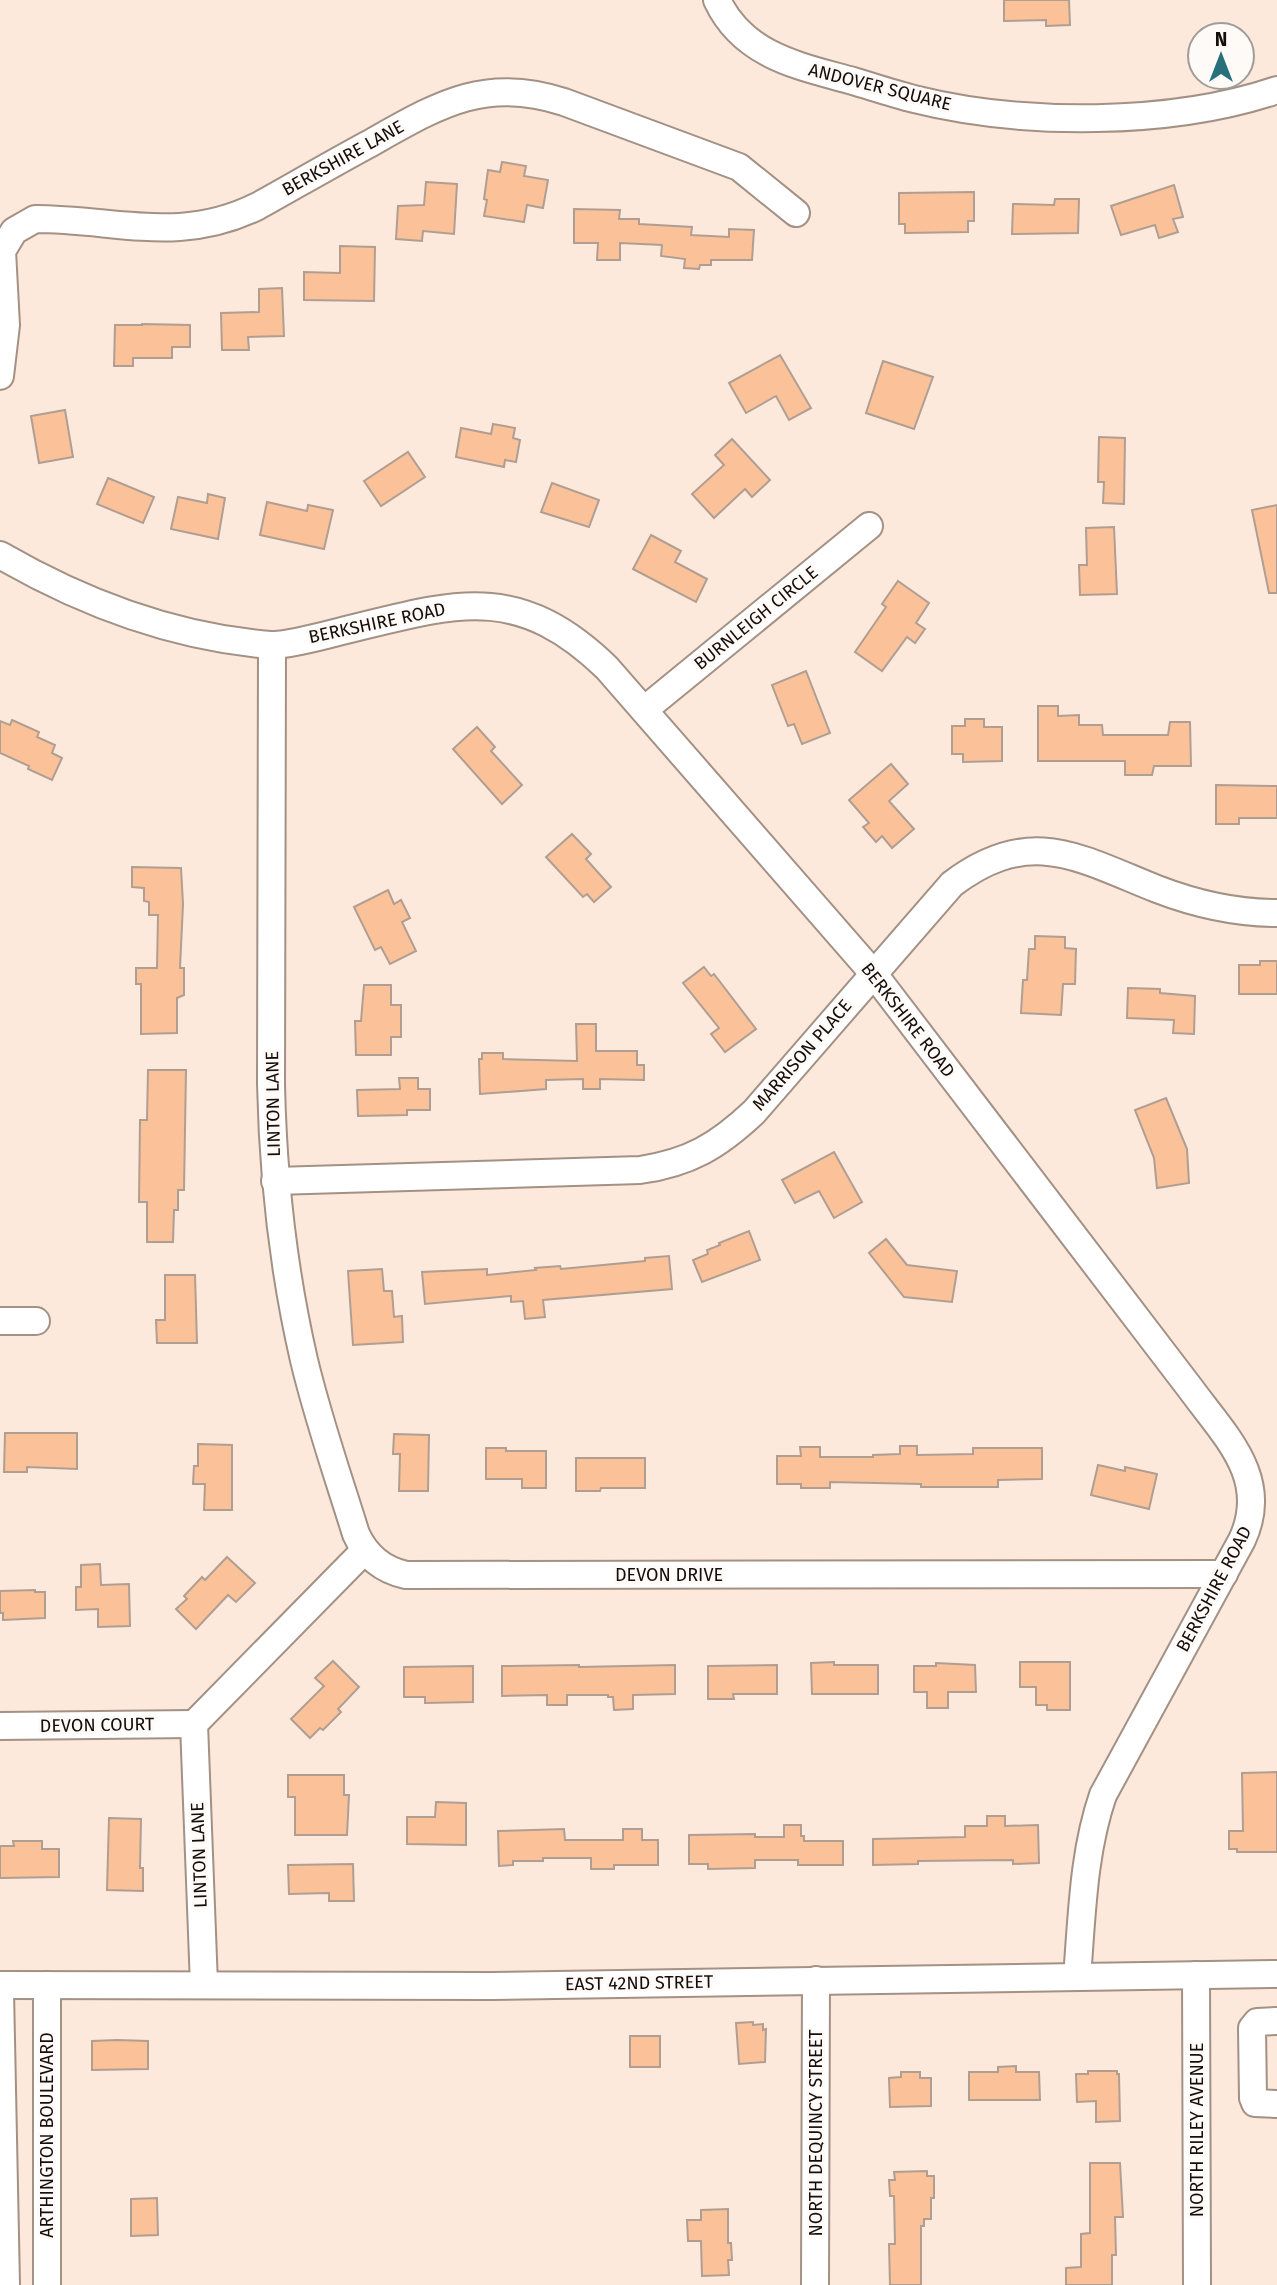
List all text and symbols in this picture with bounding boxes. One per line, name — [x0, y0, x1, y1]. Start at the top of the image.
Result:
north arrow — [1186, 21, 1256, 91]
text: N — [1215, 28, 1227, 51]
street label: ANDOVER SQUARE — [806, 59, 954, 115]
street label: BERKSHIRE LANE — [278, 115, 408, 201]
street label: BURNLEIGH CIRCLE — [690, 561, 822, 675]
street label: BERKSHIRE ROAD — [307, 598, 447, 648]
street label: BERKSHIRE ROAD — [856, 958, 960, 1082]
street label: MARRISON PLACE — [748, 995, 856, 1115]
street label: LINTON LANE — [261, 1051, 285, 1157]
street label: BERKSHIRE ROAD — [1172, 1522, 1256, 1656]
street label: DEVON DRIVE — [615, 1564, 723, 1586]
street label: DEVON COURT — [40, 1713, 155, 1737]
street label: LINTON LANE — [186, 1802, 212, 1908]
street label: EAST 42ND STREET — [565, 1971, 714, 1995]
street label: NORTH DEQUINCY STREET — [805, 2029, 827, 2237]
street label: ARTHINGTON BOULEVARD — [36, 2032, 58, 2238]
street label: NORTH RILEY AVENUE — [1186, 2043, 1208, 2217]

